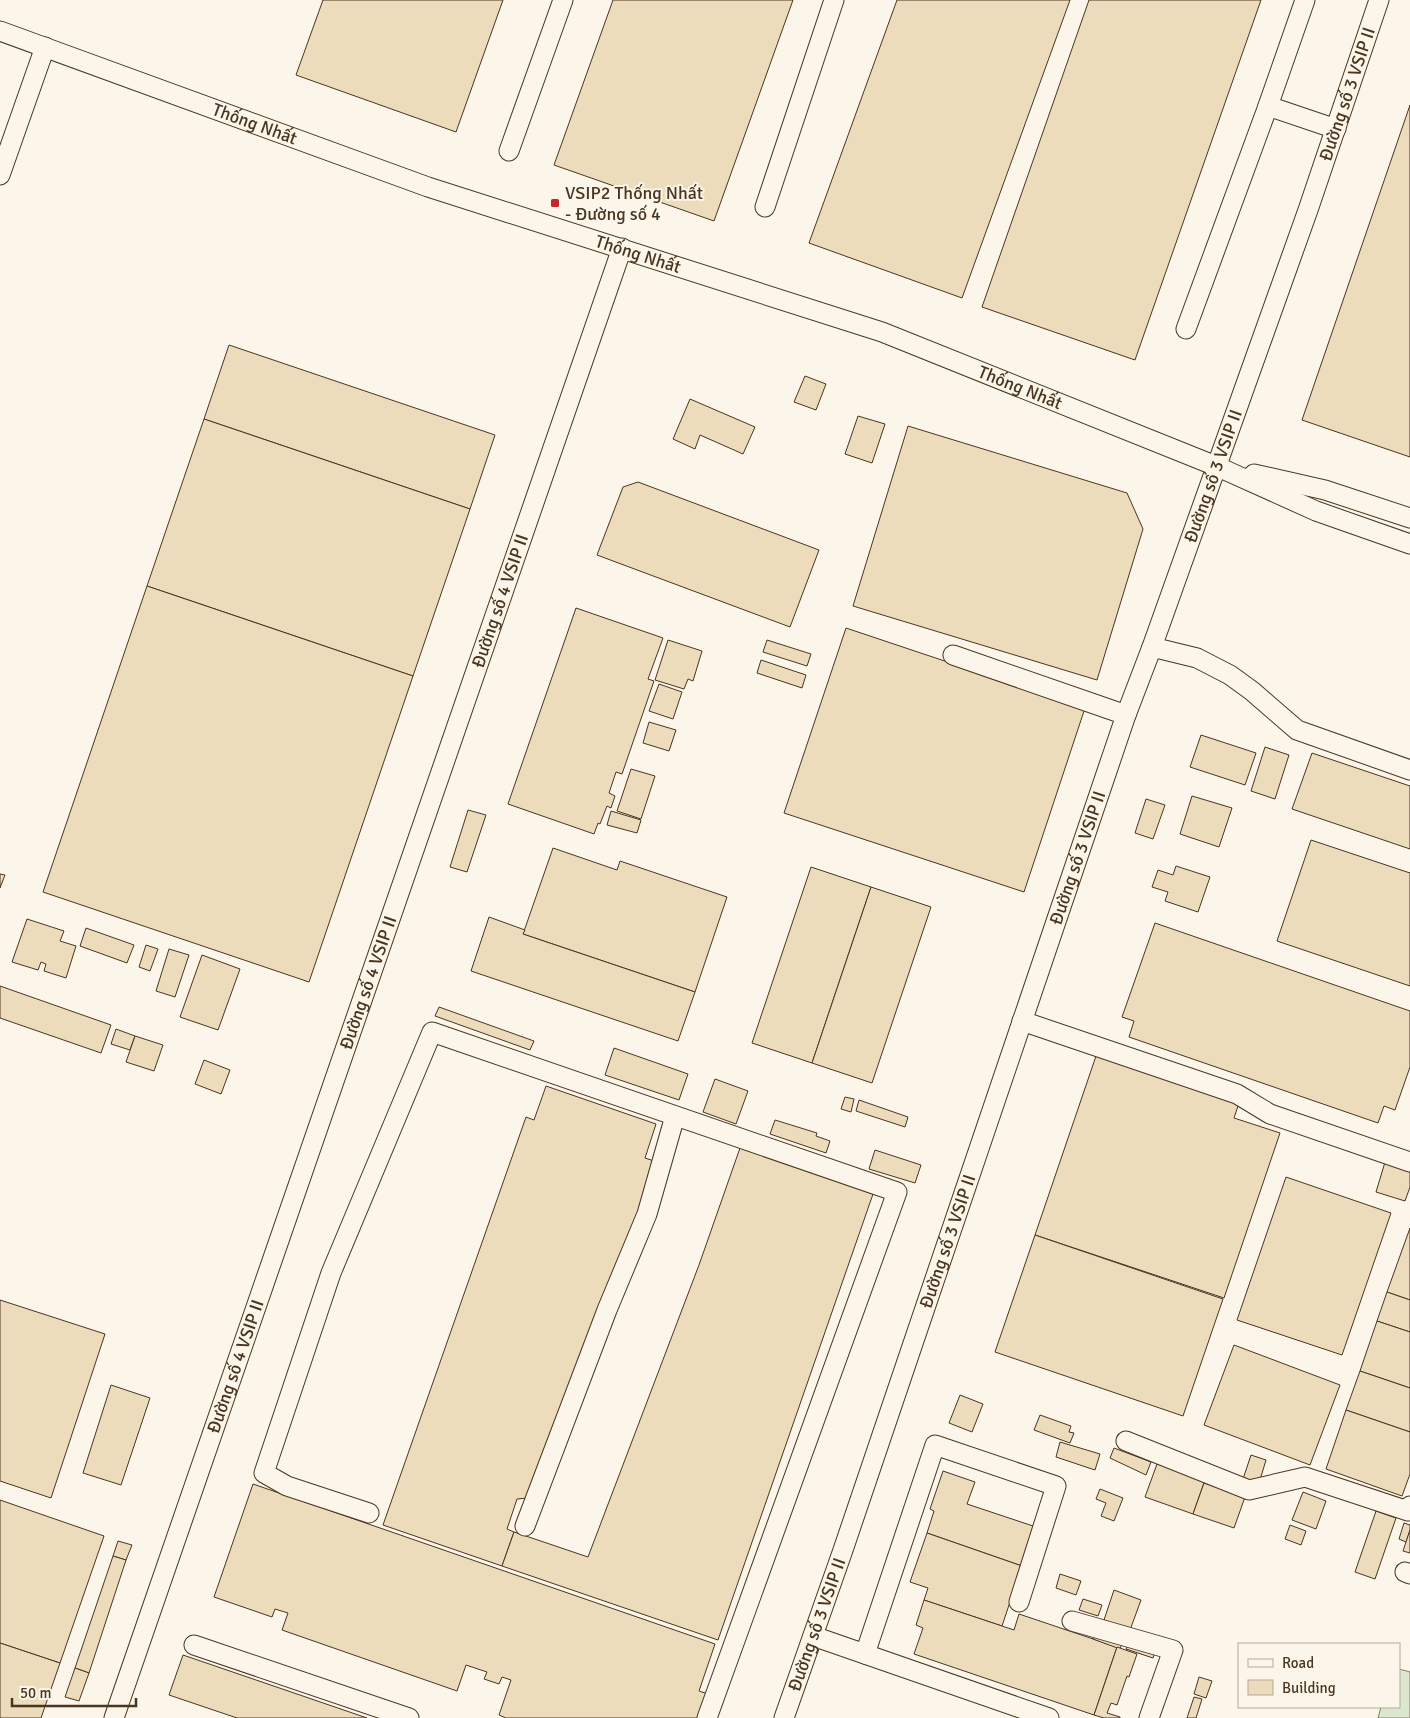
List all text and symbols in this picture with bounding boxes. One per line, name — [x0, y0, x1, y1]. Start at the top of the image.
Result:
street label: Đường số 3 VSIP II — [1314, 24, 1380, 164]
street label: Thống Nhất — [209, 98, 300, 149]
place label: VSIP2 Thống Nhất - Đường số 4 — [565, 182, 703, 225]
marker: VSIP2 Thống Nhất - Đường số 4 — [549, 197, 561, 209]
street label: Thống Nhất — [592, 230, 684, 278]
street label: Thống Nhất — [975, 361, 1065, 414]
street label: Đường số 3 VSIP II — [1179, 406, 1247, 546]
street label: Đường số 4 VSIP II — [467, 531, 533, 671]
street label: Đường số 3 VSIP II — [1045, 788, 1110, 928]
street label: Đường số 4 VSIP II — [335, 913, 401, 1052]
street label: Đường số 3 VSIP II — [915, 1172, 980, 1311]
street label: Đường số 4 VSIP II — [202, 1297, 269, 1436]
street label: Đường số 3 VSIP II — [783, 1555, 850, 1694]
legend — [1238, 1643, 1400, 1708]
text: Road — [1282, 1654, 1314, 1672]
scale bar — [12, 1676, 136, 1708]
text: Building — [1282, 1679, 1336, 1697]
text: 50 m — [20, 1684, 51, 1702]

